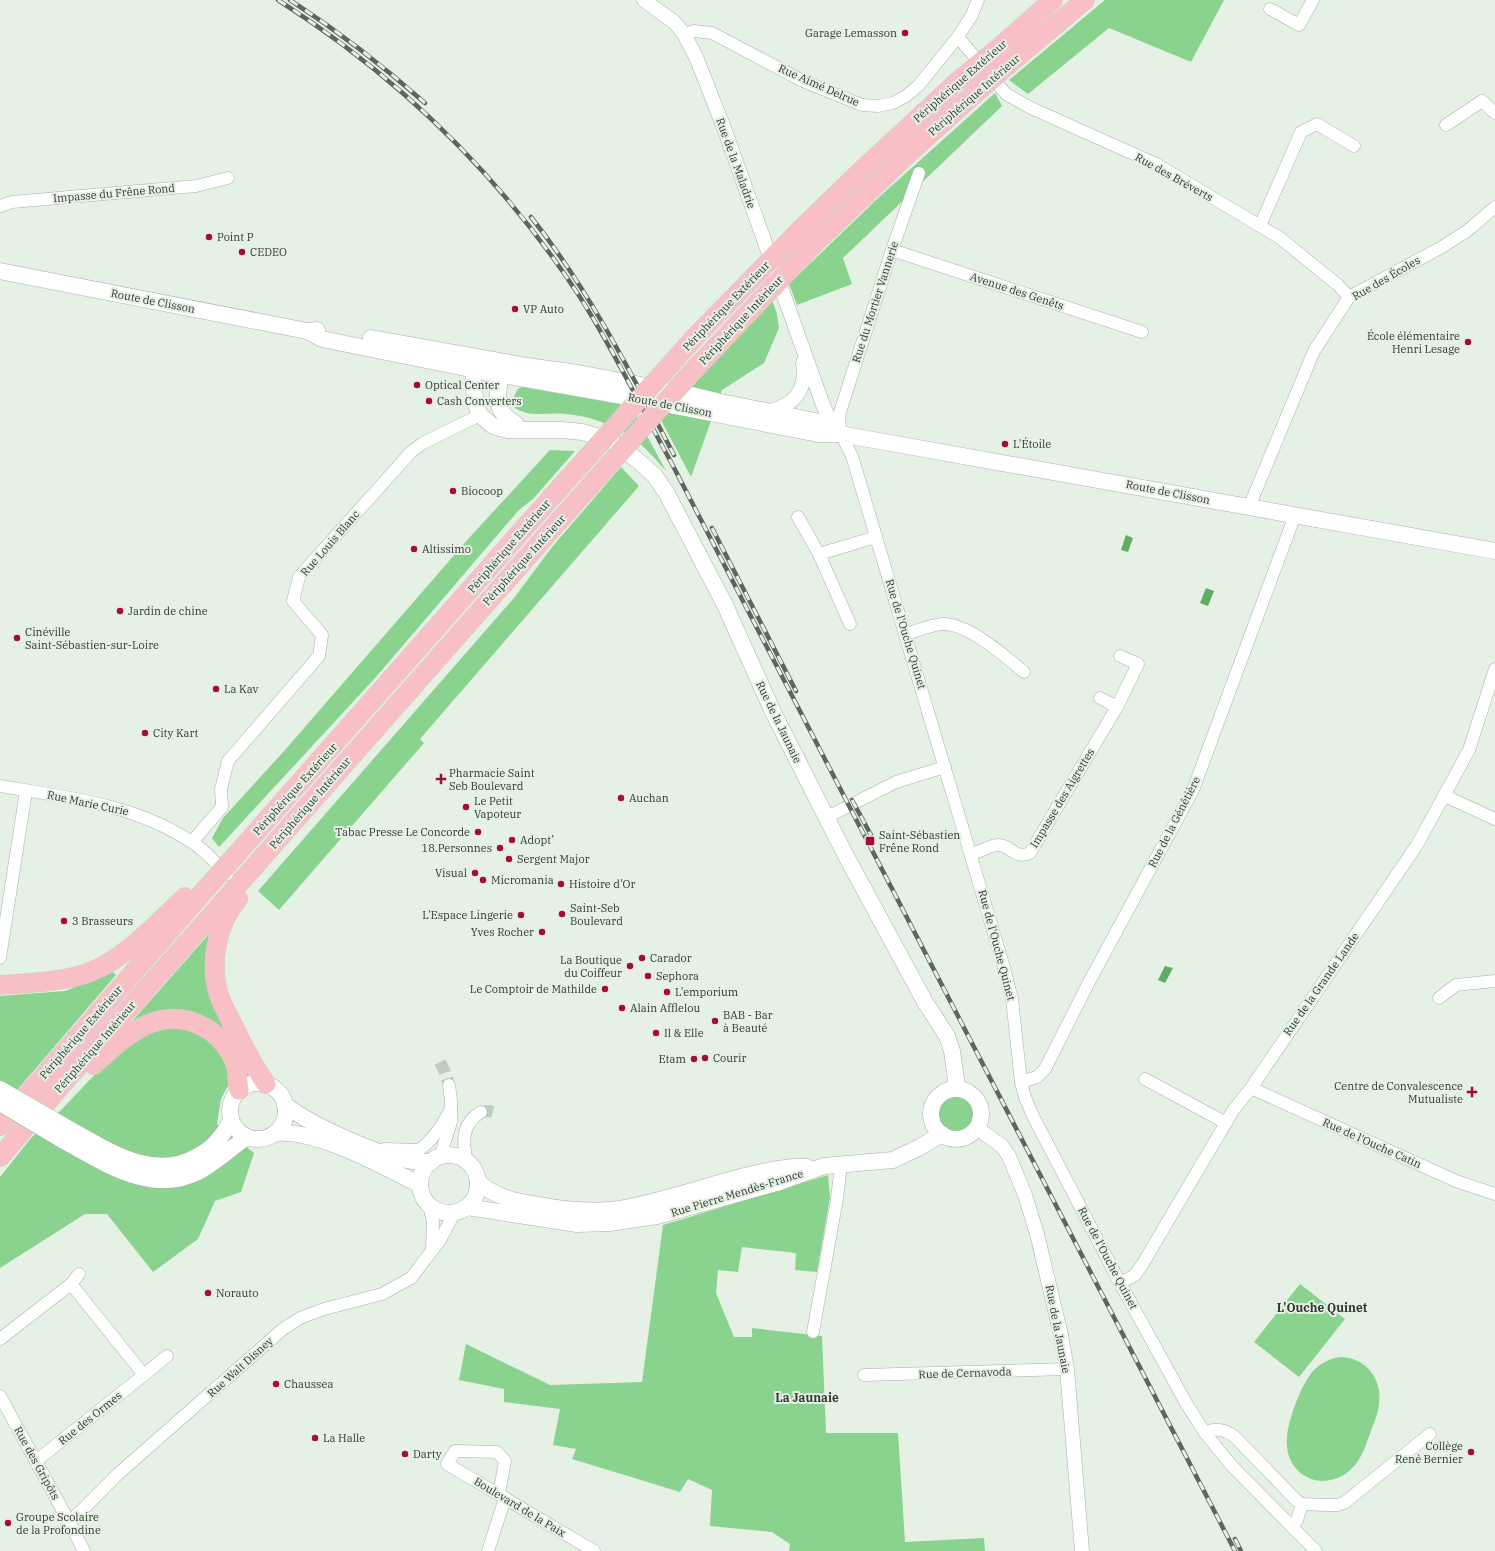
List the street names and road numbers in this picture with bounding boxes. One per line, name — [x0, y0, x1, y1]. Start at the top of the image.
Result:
street label: Périphérique Extérieur — [910, 36, 1010, 125]
street label: Périphérique Intérieur — [925, 51, 1023, 139]
street label: Rue Aimé Delrue — [776, 61, 862, 109]
street label: Rue de la Maladrie — [713, 116, 759, 210]
street label: Rue des Bréverts — [1132, 150, 1216, 204]
street label: Impasse du Frêne Rond — [52, 181, 176, 205]
street label: Rue du Mortier Vannerie — [849, 239, 901, 364]
street label: Rue des Écoles — [1349, 253, 1423, 303]
street label: Périphérique Extérieur — [679, 258, 773, 354]
street label: Avenue des Genêts — [968, 269, 1066, 313]
street label: Périphérique Intérieur — [696, 272, 786, 368]
street label: Route de Clisson — [110, 286, 196, 316]
street label: Route de Clisson — [627, 390, 713, 420]
street label: Route de Clisson — [1125, 477, 1211, 507]
street label: Périphérique Extérieur — [465, 496, 554, 596]
street label: Rue Louis Blanc — [298, 507, 363, 579]
street label: Périphérique Intérieur — [480, 512, 568, 608]
street label: Rue de l'Ouche Quinet — [883, 577, 929, 691]
street label: Rue de la Jaunaie — [753, 679, 805, 765]
street label: Périphérique Extérieur — [250, 740, 340, 838]
street label: Impasse des Aigrettes — [1027, 746, 1097, 850]
street label: Périphérique Intérieur — [266, 754, 354, 852]
street label: Rue de la Génêtière — [1145, 774, 1203, 870]
street label: Rue Marie Curie — [46, 788, 130, 819]
street label: Rue de l'Ouche Quinet — [975, 888, 1019, 1002]
street label: Rue de la Grande Lande — [1280, 930, 1362, 1038]
street label: Périphérique Extérieur — [37, 982, 126, 1082]
street label: Périphérique Intérieur — [51, 998, 139, 1096]
street label: Rue de l'Ouche Catin — [1320, 1115, 1424, 1171]
street label: Rue Pierre Mendès-France — [669, 1166, 805, 1220]
street label: Rue de l'Ouche Quinet — [1075, 1204, 1141, 1312]
street label: Rue de la Jaunaie — [1043, 1284, 1073, 1374]
street label: Rue Walt Disney — [204, 1334, 276, 1400]
street label: Rue de Cernavoda — [918, 1364, 1012, 1382]
street label: Rue des Ormes — [55, 1388, 125, 1448]
street label: Rue des Gripôts — [11, 1424, 63, 1502]
street label: Boulevard de la Paix — [471, 1474, 569, 1540]

